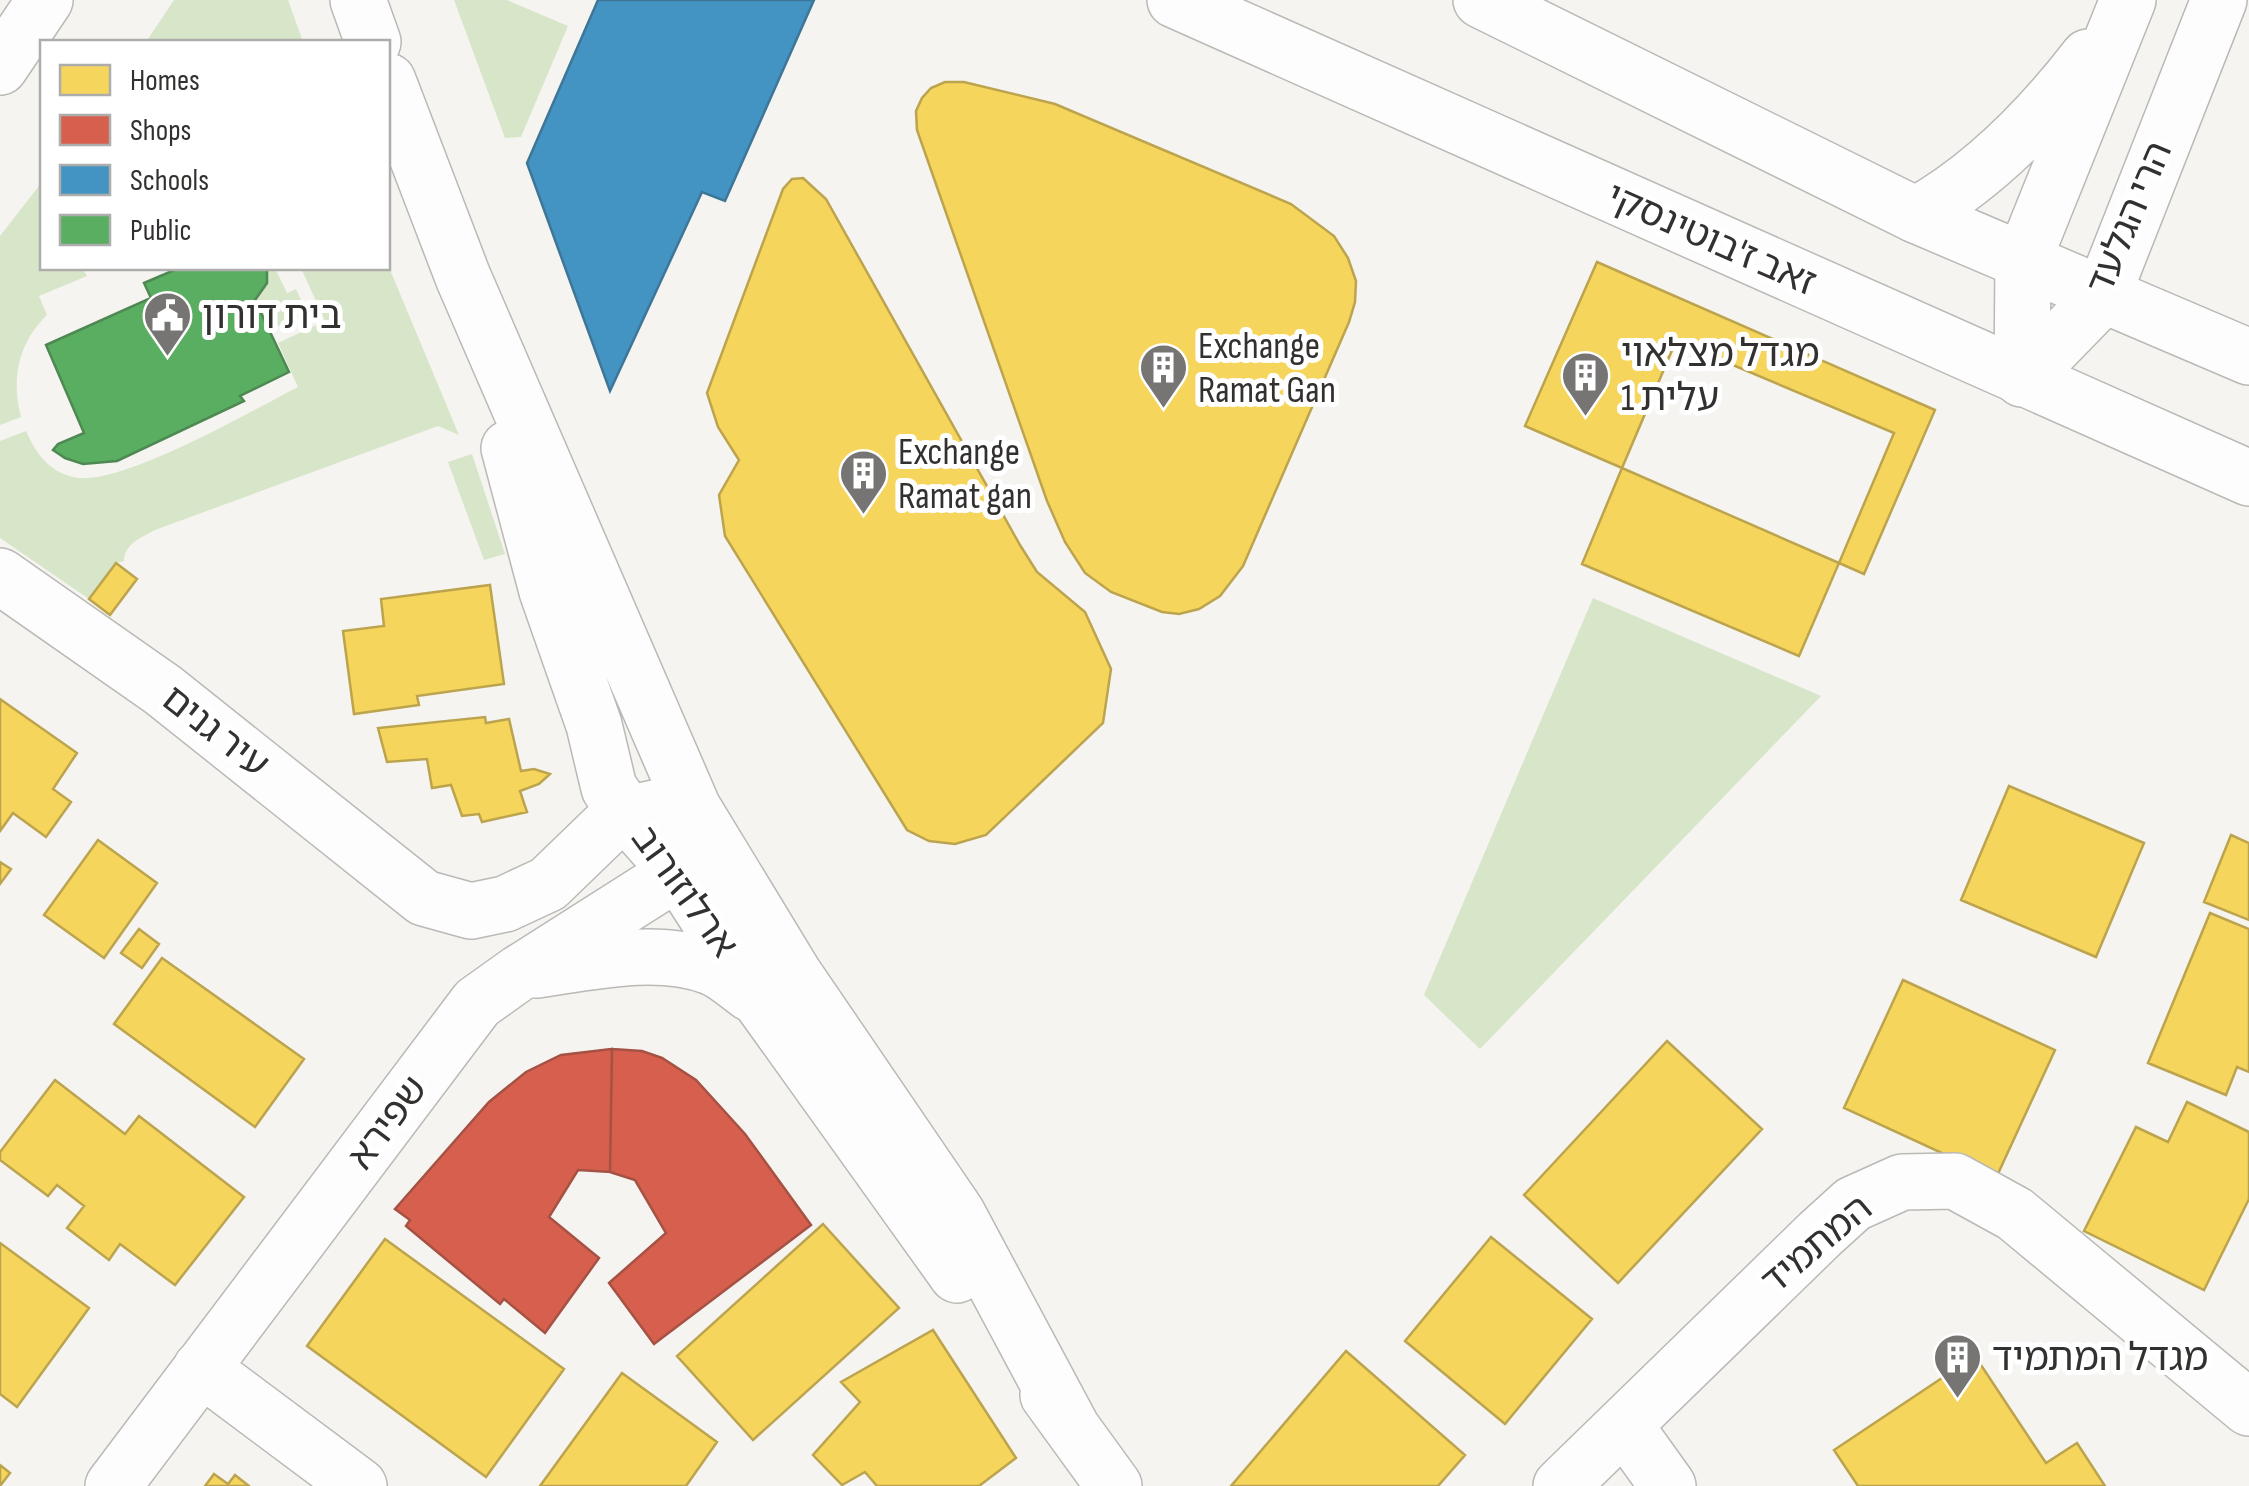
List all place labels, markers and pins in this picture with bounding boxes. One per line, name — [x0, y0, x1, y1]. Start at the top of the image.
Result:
public building icon: בית דורון — [141, 290, 193, 358]
place label: בית דורון — [202, 294, 342, 339]
place label: Exchange Ramat Gan — [1198, 324, 1336, 413]
place label: מגדל מצלאוי עלית 1 — [1621, 332, 1819, 421]
building icon: Exchange Ramat Gan — [1137, 342, 1189, 410]
building icon: מגדל מצלאוי עלית 1 — [1560, 350, 1612, 418]
place label: Exchange Ramat gan — [898, 430, 1032, 519]
building icon: Exchange Ramat gan — [837, 448, 889, 516]
building icon: מגדל המתמיד — [1931, 1332, 1983, 1400]
place label: מגדל המתמיד — [1992, 1336, 2208, 1381]

